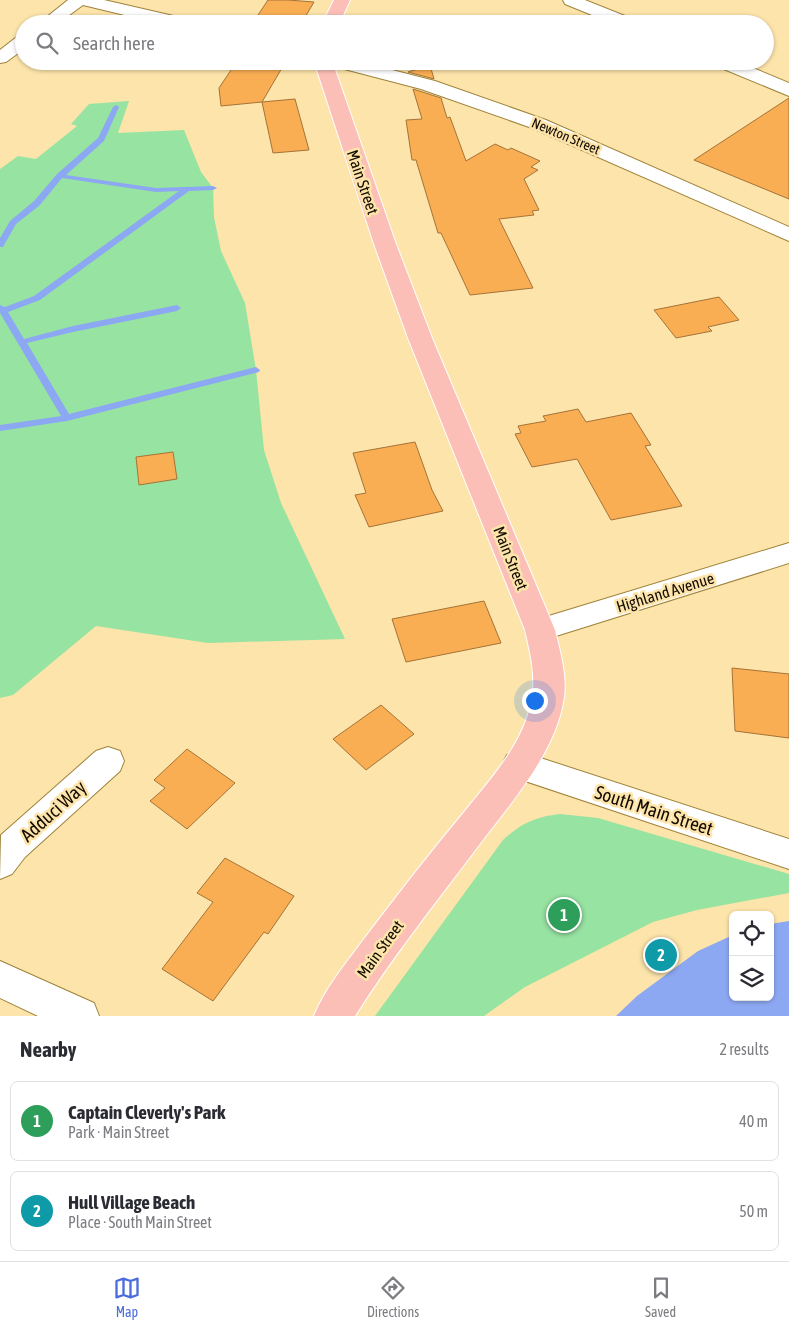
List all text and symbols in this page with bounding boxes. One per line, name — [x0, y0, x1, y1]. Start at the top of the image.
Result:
search box — [15, 15, 774, 70]
icon: search — [33, 29, 61, 57]
text: Search here — [73, 32, 155, 54]
street label: Newton Street — [529, 114, 603, 158]
street label: Main Street — [344, 147, 383, 217]
street label: Main Street — [490, 524, 532, 593]
street label: Highland Avenue — [614, 569, 716, 616]
your location — [522, 688, 548, 714]
street label: Adduci Way — [16, 776, 90, 846]
street label: South Main Street — [592, 781, 716, 839]
pin: 1 — [548, 896, 580, 934]
map controls — [729, 911, 774, 1001]
button: locate — [729, 911, 774, 956]
street label: Main Street — [353, 916, 407, 981]
pin: 2 — [645, 936, 677, 974]
button: layers — [729, 956, 774, 1001]
text: Nearby — [20, 1037, 76, 1061]
text: 2 results — [719, 1040, 769, 1058]
text: Captain Cleverly's Park — [68, 1101, 225, 1123]
text: 1 — [33, 1112, 41, 1130]
text: 40 m — [739, 1112, 768, 1130]
text: Park · Main Street — [68, 1123, 169, 1141]
text: Hull Village Beach — [68, 1191, 195, 1213]
text: 2 — [33, 1202, 41, 1220]
text: 50 m — [739, 1202, 768, 1220]
text: Place · South Main Street — [68, 1213, 212, 1231]
tab: Map — [113, 1274, 141, 1320]
tab: Directions — [367, 1274, 419, 1320]
tab: Saved — [645, 1274, 676, 1320]

